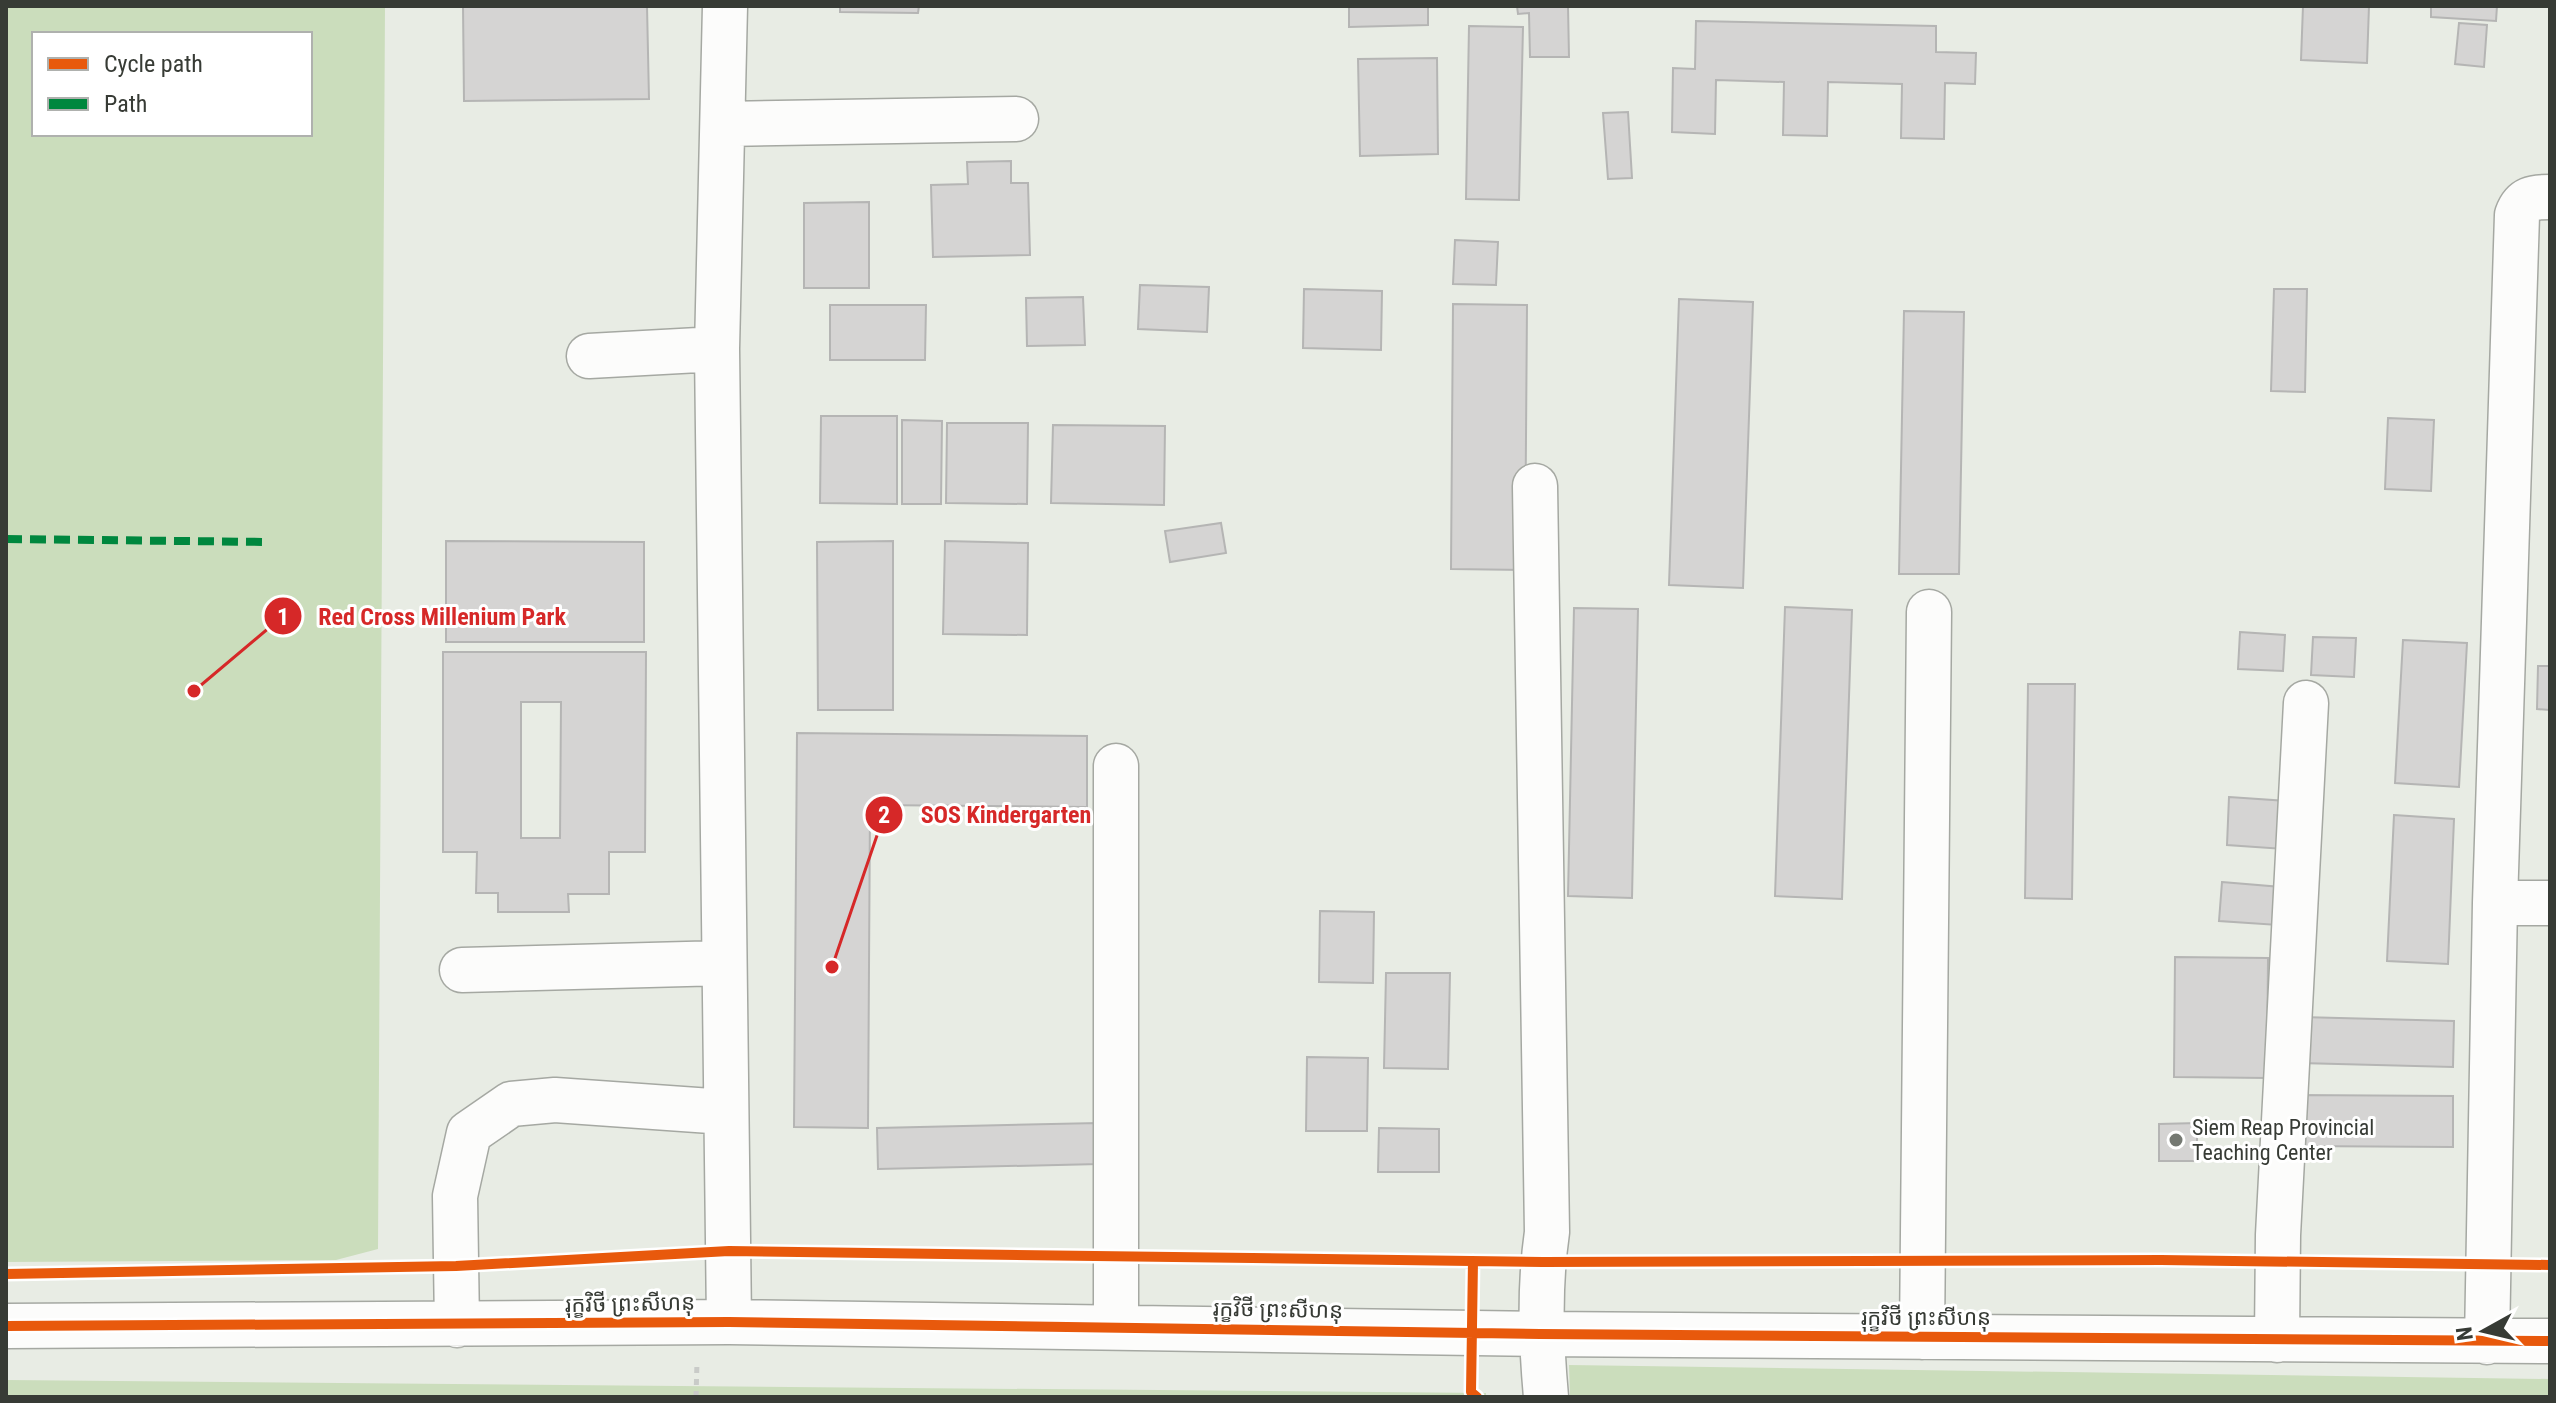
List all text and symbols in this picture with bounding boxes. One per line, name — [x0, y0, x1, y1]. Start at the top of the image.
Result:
legend — [32, 32, 312, 136]
text: Cycle path — [104, 50, 203, 78]
text: Path — [104, 90, 147, 118]
callout: Red Cross Millenium Park — [263, 592, 582, 640]
text: 1 — [277, 603, 289, 631]
text: Red Cross Millenium Park — [318, 603, 566, 631]
callout: SOS Kindergarten — [864, 791, 1107, 839]
text: 2 — [878, 801, 890, 829]
text: SOS Kindergarten — [921, 801, 1091, 829]
place label: Siem Reap Provincial Teaching Center — [2192, 1115, 2374, 1165]
marker: Siem Reap Provincial Teaching Center — [2167, 1131, 2185, 1149]
street label: រុក្ខវិថី ព្រះសីហនុ — [565, 1289, 695, 1319]
north arrow — [2444, 1291, 2524, 1371]
street label: រុក្ខវិថី ព្រះសីហនុ — [1213, 1295, 1343, 1325]
street label: រុក្ខវិថី ព្រះសីហនុ — [1861, 1304, 1991, 1332]
text: N — [2451, 1325, 2478, 1342]

